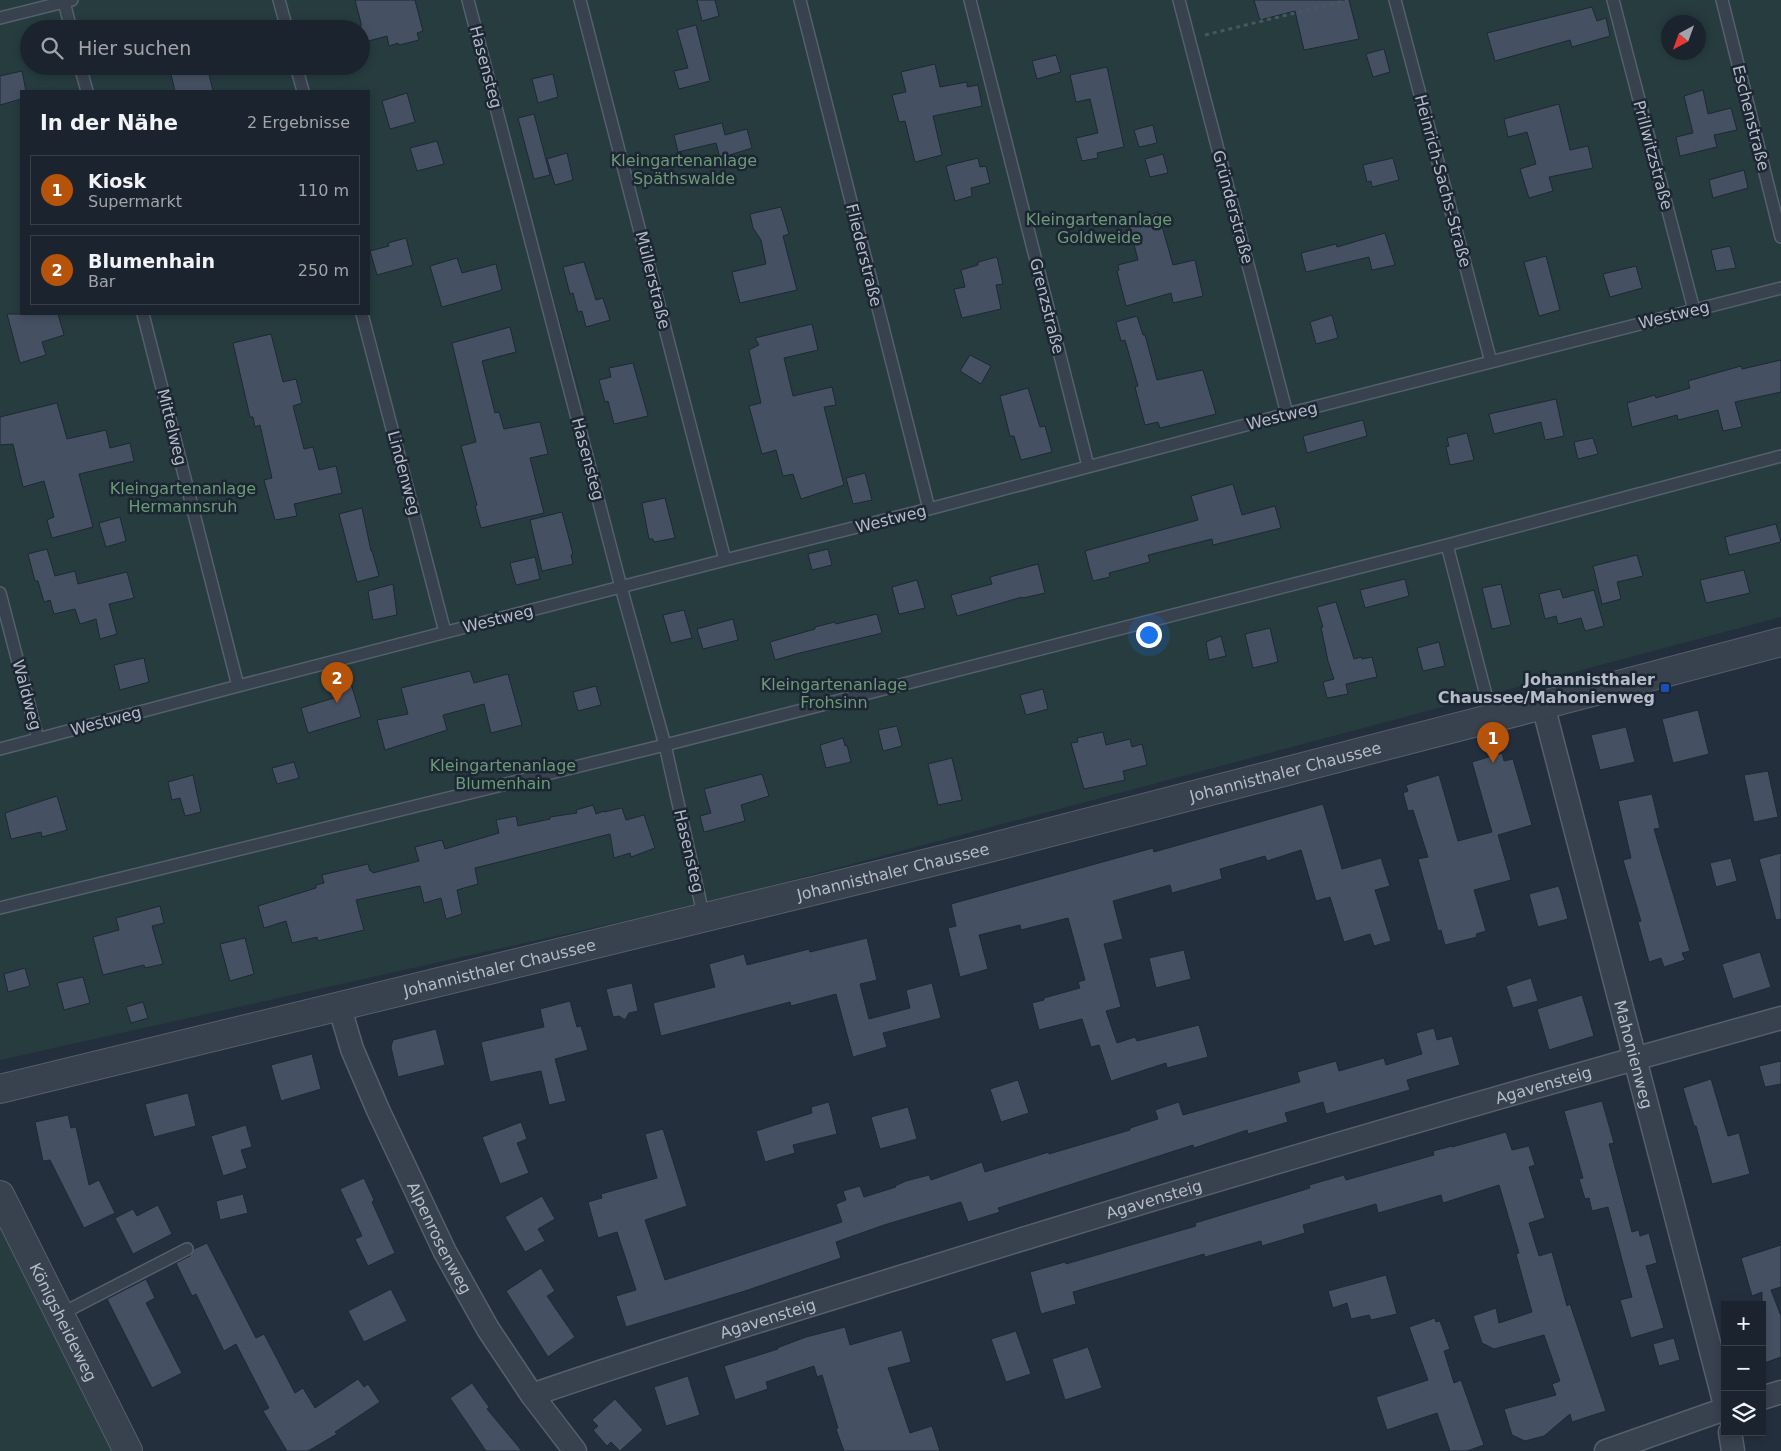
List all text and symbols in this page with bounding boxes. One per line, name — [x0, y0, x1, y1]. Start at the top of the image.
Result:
north arrow — [1661, 15, 1706, 60]
search box — [20, 20, 370, 75]
street label: Hasensteg — [466, 24, 506, 110]
icon: search — [38, 34, 66, 62]
text: Hier suchen — [78, 37, 191, 59]
street label: Eschenstraße — [1729, 63, 1773, 173]
street label: Heinrich-Sachs-Straße — [1411, 93, 1475, 269]
street label: Prillwitzstraße — [1629, 98, 1677, 212]
text: In der Nähe — [40, 111, 178, 135]
text: 2 Ergebnisse — [247, 113, 350, 132]
street label: Gründerstraße — [1209, 148, 1257, 266]
park label: Kleingartenanlage Späthswalde — [611, 151, 757, 188]
text: Kiosk — [88, 170, 146, 192]
text: 1 — [51, 181, 63, 200]
text: 110 m — [298, 181, 349, 200]
text: Supermarkt — [88, 192, 182, 211]
street label: Fliederstraße — [842, 202, 886, 308]
park label: Kleingartenanlage Goldweide — [1026, 210, 1172, 247]
street label: Müllerstraße — [632, 229, 674, 331]
text: Blumenhain — [88, 250, 215, 272]
street label: Grenzstraße — [1026, 256, 1068, 356]
text: 2 — [51, 261, 63, 280]
text: 250 m — [298, 261, 349, 280]
text: Bar — [88, 272, 115, 291]
street label: Westweg — [1637, 297, 1711, 333]
street label: Mittelweg — [153, 387, 191, 467]
street label: Westweg — [1245, 398, 1319, 434]
street label: Hasensteg — [568, 416, 608, 502]
street label: Lindenweg — [384, 429, 424, 517]
park label: Kleingartenanlage Hermannsruh — [110, 479, 256, 516]
street label: Westweg — [854, 501, 928, 537]
street label: Westweg — [461, 601, 535, 637]
your location — [1136, 622, 1162, 648]
street label: Waldweg — [8, 658, 46, 732]
pin: 2 — [321, 662, 353, 703]
place label: Johannisthaler Chaussee/Mahonienweg — [1438, 670, 1655, 707]
park label: Kleingartenanlage Frohsinn — [761, 675, 907, 712]
marker: Johannisthaler Chaussee/Mahonienweg — [1659, 682, 1671, 694]
street label: Westweg — [69, 702, 143, 740]
pin: 1 — [1477, 722, 1509, 763]
street label: Johannisthaler Chaussee — [1186, 738, 1383, 806]
park label: Kleingartenanlage Blumenhain — [430, 756, 576, 793]
street label: Hasensteg — [670, 808, 708, 894]
street label: Johannisthaler Chaussee — [794, 839, 991, 904]
street label: Johannisthaler Chaussee — [400, 935, 598, 1000]
street label: Mahonienweg — [1611, 998, 1657, 1111]
street label: Agavensteig — [1493, 1062, 1594, 1108]
street label: Agavensteig — [1103, 1176, 1204, 1223]
street label: Alpenrosenweg — [404, 1179, 476, 1297]
street label: Königsheideweg — [26, 1260, 101, 1384]
street label: Agavensteig — [717, 1294, 818, 1342]
map controls — [1721, 1301, 1766, 1436]
button: + — [1721, 1301, 1766, 1346]
button: − — [1721, 1346, 1766, 1391]
button: layers — [1721, 1391, 1766, 1436]

